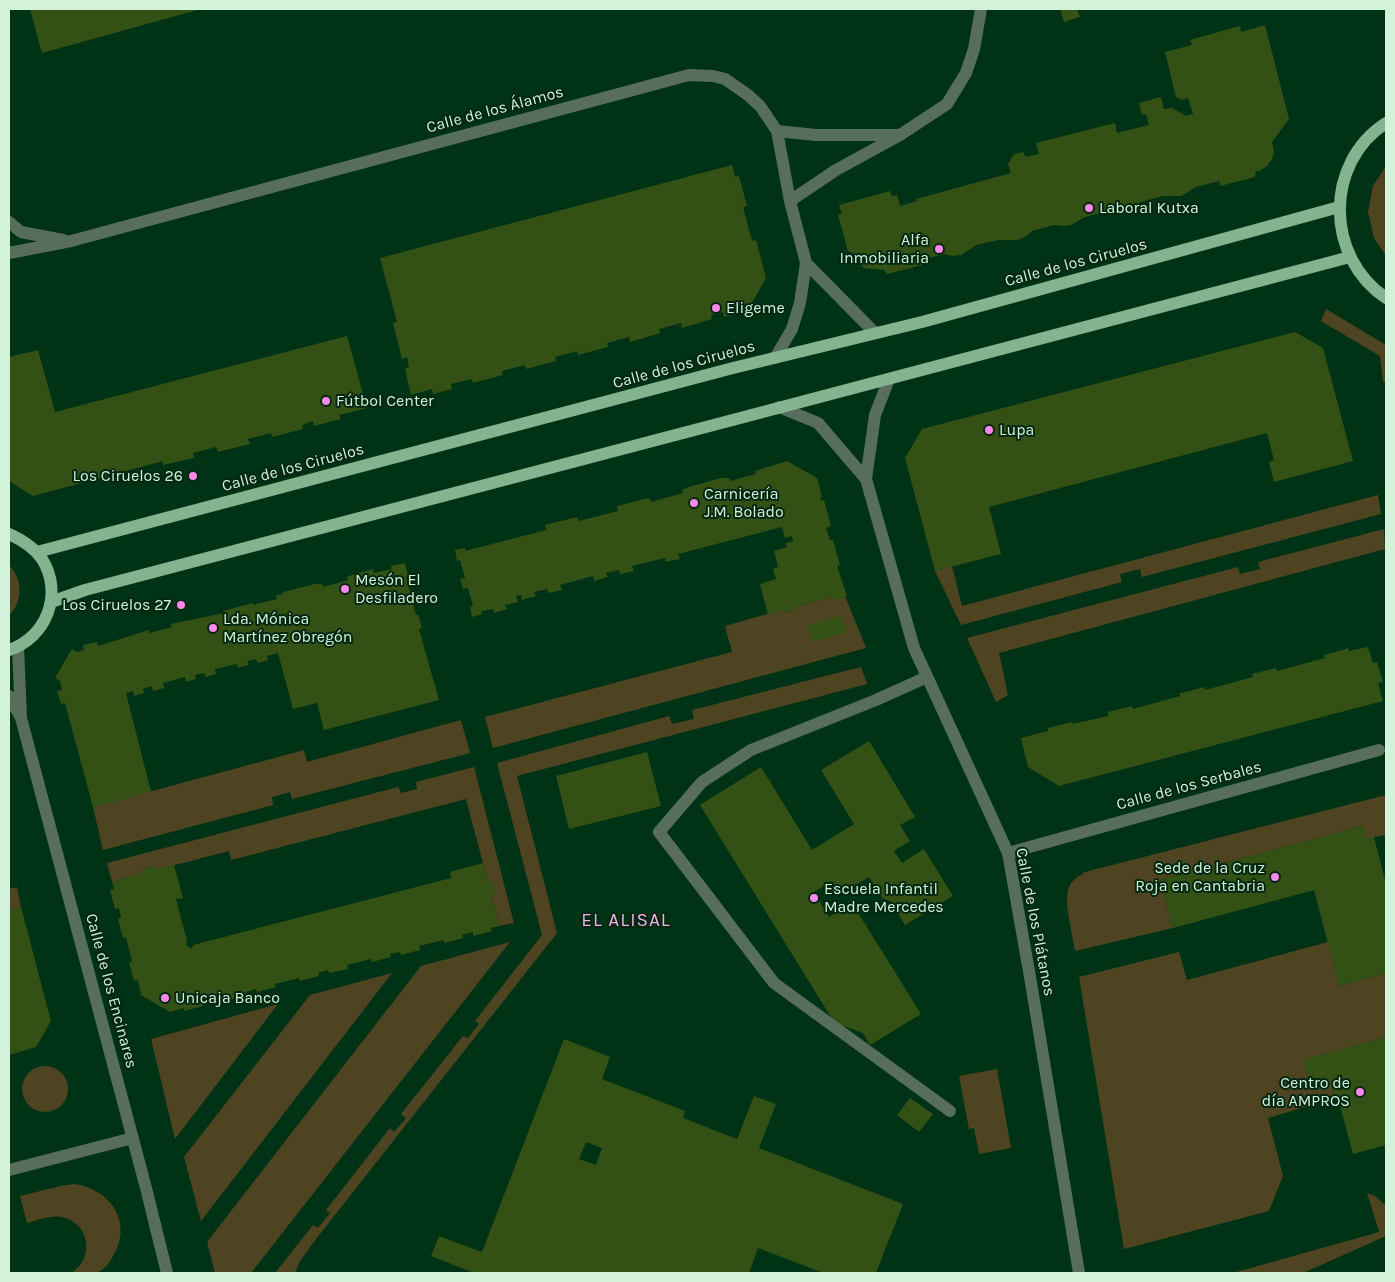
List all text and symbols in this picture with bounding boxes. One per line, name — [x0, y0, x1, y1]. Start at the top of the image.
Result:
street label: Calle de los Álamos — [424, 82, 566, 138]
place label: Laboral Kutxa — [1099, 198, 1199, 218]
marker: Laboral Kutxa — [1083, 202, 1095, 214]
place label: Alfa Inmobiliaria — [839, 230, 929, 268]
street label: Calle de los Ciruelos — [1003, 235, 1149, 291]
marker: Alfa Inmobiliaria — [933, 243, 945, 255]
place label: Eligeme — [726, 298, 785, 318]
marker: Eligeme — [710, 302, 722, 314]
street label: Calle de los Ciruelos — [611, 337, 757, 393]
place label: Fútbol Center — [336, 391, 434, 411]
marker: Fútbol Center — [320, 395, 332, 407]
place label: Lupa — [999, 420, 1034, 440]
marker: Lupa — [983, 424, 995, 436]
street label: Calle de los Ciruelos — [220, 440, 366, 496]
place label: Los Ciruelos 26 — [72, 466, 183, 486]
marker: Los Ciruelos 26 — [187, 470, 199, 482]
place label: Carnicería J.M. Bolado — [704, 484, 784, 522]
marker: Carnicería J.M. Bolado — [688, 497, 700, 509]
place label: Mesón El Desfiladero — [355, 570, 438, 608]
marker: Mesón El Desfiladero — [339, 583, 351, 595]
place label: Los Ciruelos 27 — [62, 595, 171, 615]
marker: Los Ciruelos 27 — [175, 599, 187, 611]
place label: Lda. Mónica Martínez Obregón — [223, 609, 352, 647]
marker: Lda. Mónica Martínez Obregón — [207, 622, 219, 634]
street label: Calle de los Serbales — [1114, 757, 1264, 815]
street label: Calle de los Plátanos — [1011, 846, 1059, 998]
place label: Sede de la Cruz Roja en Cantabria — [1135, 858, 1265, 896]
marker: Sede de la Cruz Roja en Cantabria — [1269, 871, 1281, 883]
place label: Escuela Infantil Madre Mercedes — [824, 879, 944, 917]
marker: Escuela Infantil Madre Mercedes — [808, 892, 820, 904]
district label: EL ALISAL — [580, 910, 672, 932]
street label: Calle de los Encinares — [81, 912, 141, 1070]
place label: Unicaja Banco — [175, 988, 280, 1008]
marker: Unicaja Banco — [159, 992, 171, 1004]
place label: Centro de día AMPROS — [1262, 1073, 1350, 1111]
marker: Centro de día AMPROS — [1354, 1086, 1366, 1098]

